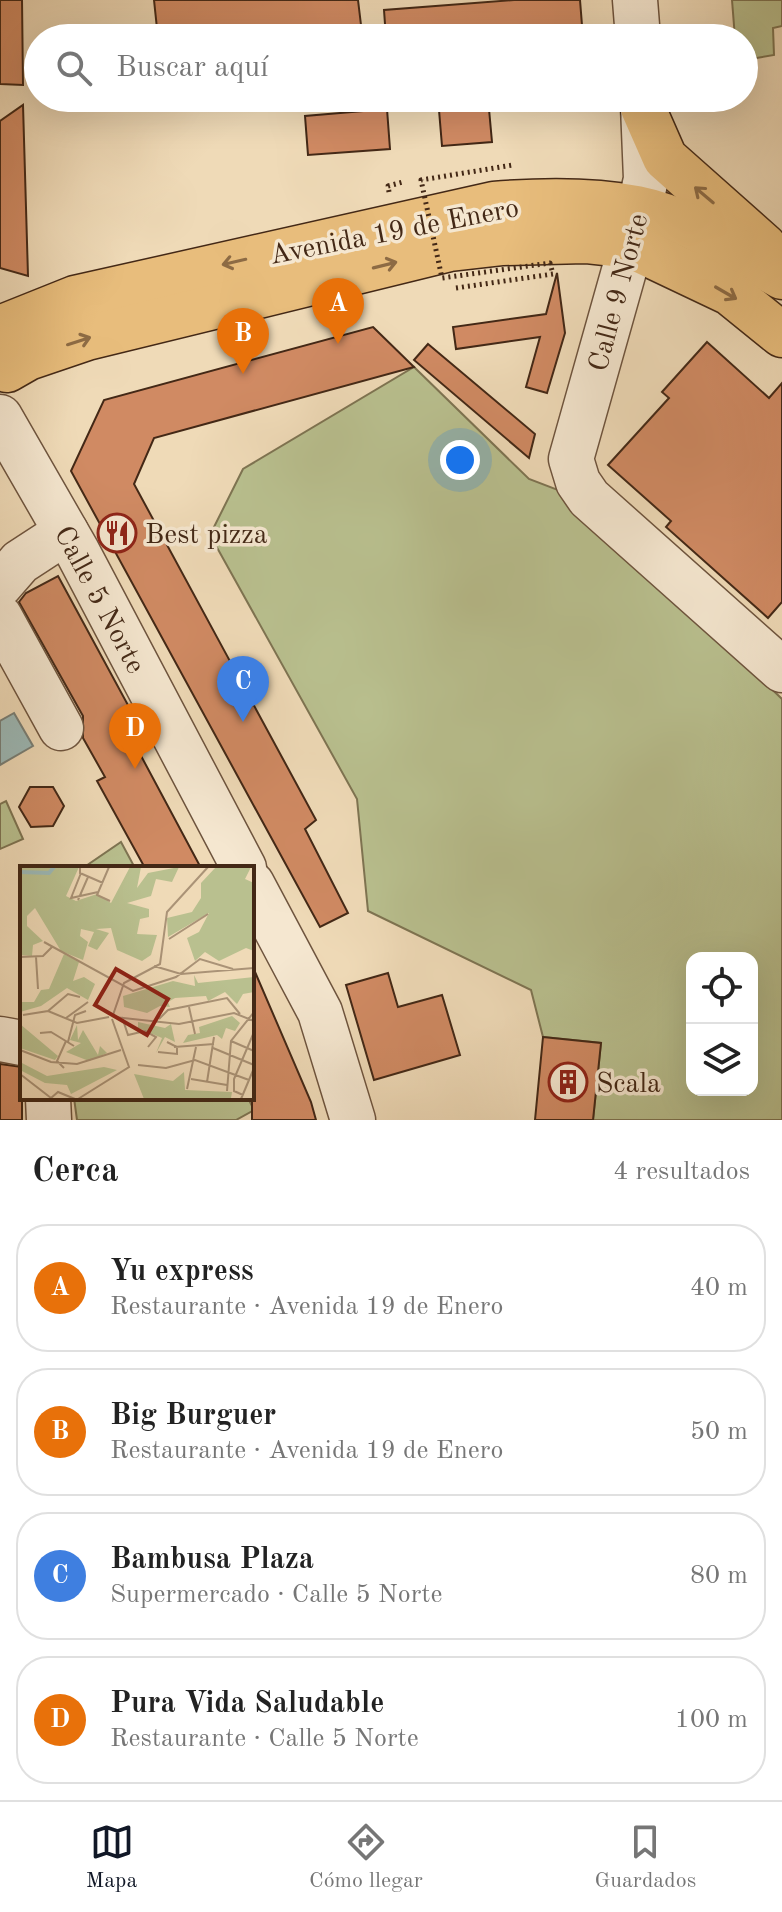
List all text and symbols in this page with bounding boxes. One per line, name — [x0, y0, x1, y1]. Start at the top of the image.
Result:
search box — [24, 24, 758, 112]
icon: search — [52, 46, 96, 90]
text: Buscar aquí — [116, 53, 268, 83]
one-way arrow — [694, 186, 715, 204]
street label: Avenida 19 de Enero — [268, 195, 522, 271]
street label: Calle 9 Norte — [585, 211, 654, 375]
one-way arrow — [221, 255, 247, 270]
one-way arrow — [372, 256, 398, 271]
pin: A — [312, 278, 364, 344]
one-way arrow — [714, 285, 737, 301]
pin: B — [217, 308, 269, 374]
one-way arrow — [66, 333, 91, 347]
your location — [440, 440, 480, 480]
restaurant icon: Best pizza — [96, 512, 138, 554]
street label: Calle 5 Norte — [48, 522, 149, 679]
place label: Best pizza — [145, 522, 268, 550]
pin: C — [217, 656, 269, 722]
pin: D — [109, 703, 161, 769]
inset map — [20, 866, 254, 1100]
map controls — [686, 952, 758, 1096]
button: locate — [686, 952, 758, 1024]
button: layers — [686, 1024, 758, 1096]
building icon: Scala — [547, 1061, 589, 1103]
place label: Scala — [596, 1071, 661, 1099]
text: Cerca — [32, 1155, 118, 1189]
text: 4 resultados — [613, 1159, 750, 1185]
text: Yu express — [110, 1257, 254, 1287]
text: A — [50, 1275, 70, 1301]
text: 40 m — [690, 1275, 748, 1301]
text: Restaurante · Avenida 19 de Enero — [110, 1294, 503, 1320]
text: Big Burguer — [110, 1401, 276, 1431]
text: B — [51, 1419, 69, 1445]
text: 50 m — [690, 1419, 748, 1445]
text: Restaurante · Avenida 19 de Enero — [110, 1438, 503, 1464]
text: Bambusa Plaza — [110, 1545, 314, 1575]
text: C — [51, 1563, 69, 1589]
text: 80 m — [690, 1563, 748, 1589]
text: Supermercado · Calle 5 Norte — [110, 1582, 442, 1608]
text: Pura Vida Saludable — [110, 1689, 384, 1719]
text: D — [50, 1707, 70, 1733]
text: 100 m — [675, 1707, 748, 1733]
text: Restaurante · Calle 5 Norte — [110, 1726, 419, 1752]
tab: Mapa — [86, 1820, 137, 1895]
tab: Cómo llegar — [309, 1820, 423, 1895]
tab: Guardados — [594, 1820, 696, 1895]

